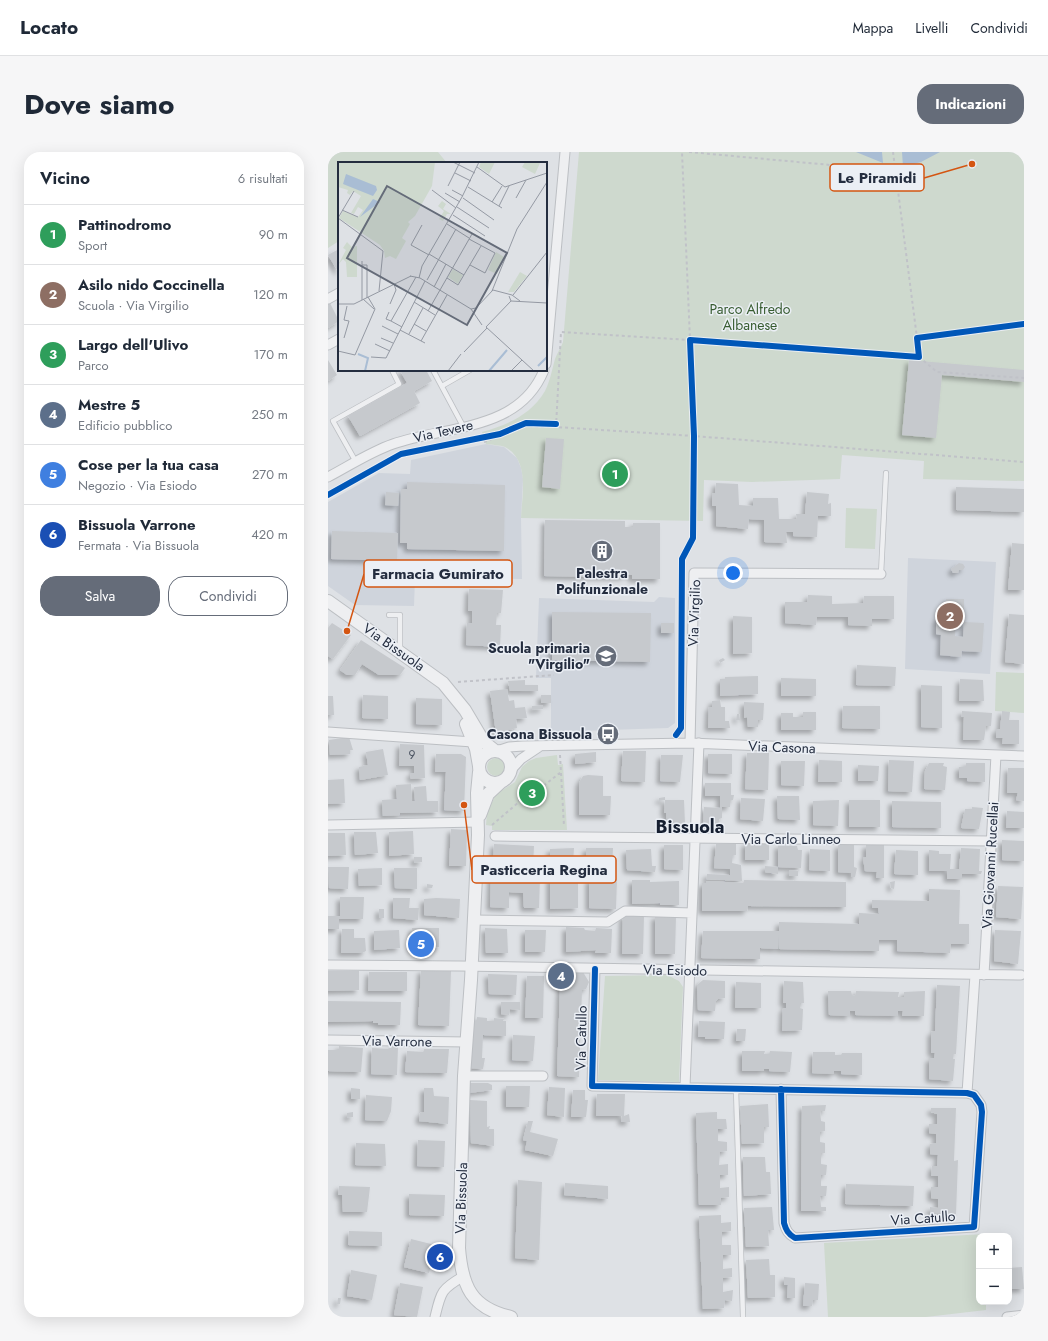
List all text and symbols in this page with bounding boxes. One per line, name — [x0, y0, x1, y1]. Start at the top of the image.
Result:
text: Locato — [20, 14, 78, 41]
text: Mappa — [852, 18, 893, 38]
text: Livelli — [915, 18, 948, 38]
text: Condividi — [970, 18, 1028, 38]
text: Dove siamo — [24, 84, 174, 125]
button: Indicazioni — [917, 84, 1024, 124]
inset map — [338, 162, 547, 371]
callout: Le Piramidi — [830, 164, 924, 191]
text: Vicino — [40, 166, 90, 190]
text: Le Piramidi — [838, 167, 916, 189]
text: 6 risultati — [238, 169, 288, 188]
text: Pattinodromo — [78, 214, 171, 236]
text: 1 — [50, 225, 56, 244]
text: 90 m — [259, 225, 288, 244]
text: Sport — [78, 236, 107, 255]
text: Asilo nido Coccinella — [78, 274, 225, 296]
text: 2 — [49, 285, 57, 304]
text: 120 m — [253, 285, 288, 304]
text: Scuola · Via Virgilio — [78, 296, 189, 315]
park label: Parco Alfredo Albanese — [709, 299, 791, 335]
text: Largo dell'Ulivo — [78, 334, 188, 356]
text: 3 — [49, 345, 57, 364]
text: 170 m — [253, 345, 288, 364]
text: Parco — [78, 356, 109, 375]
text: Mestre 5 — [78, 394, 140, 416]
text: 4 — [48, 405, 58, 424]
text: 250 m — [251, 405, 288, 424]
street label: Via Tevere — [411, 414, 475, 448]
text: Edificio pubblico — [78, 416, 172, 435]
text: Cose per la tua casa — [78, 454, 219, 476]
pin: 1 — [602, 459, 628, 489]
text: 5 — [49, 465, 57, 484]
text: 270 m — [252, 465, 288, 484]
text: Negozio · Via Esiodo — [78, 476, 197, 495]
text: Bissuola Varrone — [78, 514, 196, 536]
text: 6 — [49, 525, 57, 544]
text: 420 m — [251, 525, 288, 544]
text: Fermata · Via Bissuola — [78, 536, 199, 555]
building icon: Palestra Polifunzionale — [589, 538, 615, 564]
callout: Farmacia Gumirato — [364, 560, 512, 587]
text: Farmacia Gumirato — [372, 563, 504, 585]
place label: Palestra Polifunzionale — [556, 563, 648, 599]
your location — [723, 563, 743, 583]
button: Salva — [40, 576, 160, 616]
button: Condividi — [168, 576, 288, 616]
street label: Via Virgilio — [683, 579, 705, 647]
pin: 2 — [937, 601, 963, 631]
street label: Via Bissuola — [359, 618, 429, 676]
place label: Scuola primaria "Virgilio" — [488, 638, 590, 674]
school or university icon: Scuola primaria "Virgilio" — [593, 643, 619, 669]
bus stop icon: Casona Bissuola — [595, 721, 621, 747]
place label: Casona Bissuola — [487, 724, 592, 744]
street label: Via Casona — [748, 736, 816, 758]
house number: 9 — [409, 746, 416, 764]
pin: 3 — [519, 778, 545, 808]
street label: Via Giovanni Rucellai — [977, 801, 1003, 929]
district label: Bissuola — [656, 814, 724, 840]
street label: Via Carlo Linneo — [741, 829, 841, 849]
callout: Pasticceria Regina — [472, 856, 616, 883]
text: Pasticceria Regina — [480, 859, 608, 881]
pin: 5 — [408, 929, 434, 959]
street label: Via Esiodo — [643, 959, 708, 981]
pin: 4 — [548, 961, 574, 991]
street label: Via Catullo — [570, 1005, 592, 1071]
street label: Via Varrone — [362, 1030, 432, 1052]
street label: Via Bissuola — [450, 1162, 472, 1234]
street label: Via Catullo — [890, 1206, 956, 1230]
map controls — [976, 1233, 1012, 1305]
button: + — [976, 1233, 1012, 1269]
pin: 6 — [427, 1242, 453, 1272]
button: − — [976, 1269, 1012, 1305]

